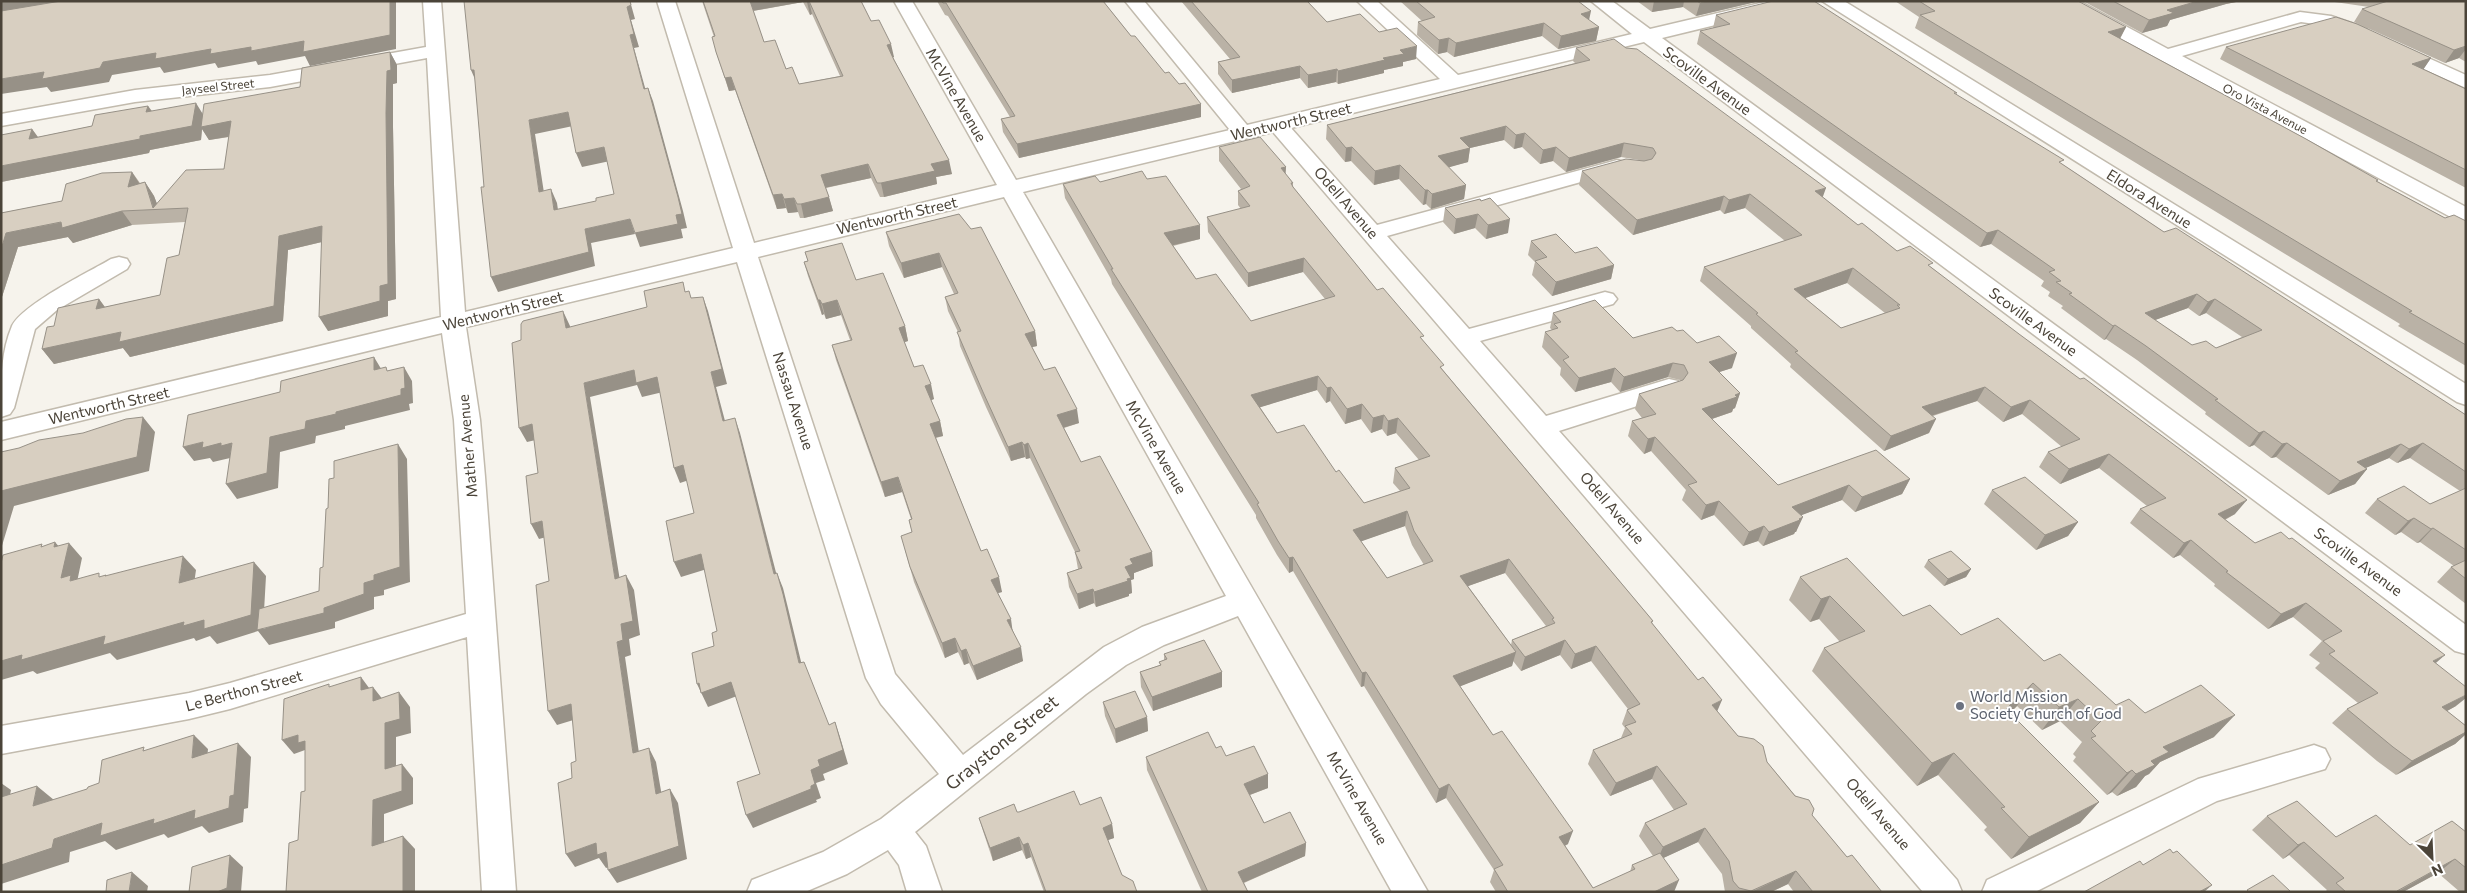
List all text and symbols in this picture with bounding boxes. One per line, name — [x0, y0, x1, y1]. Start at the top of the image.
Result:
street label: Scoville Avenue — [1660, 42, 1755, 118]
street label: McVine Avenue — [923, 44, 991, 145]
street label: Jayseel Street — [181, 75, 255, 98]
street label: Oro Vista Avenue — [2221, 80, 2310, 136]
street label: Wentworth Street — [1229, 98, 1353, 144]
street label: Odell Avenue — [1311, 163, 1383, 242]
street label: Eldora Avenue — [2104, 165, 2195, 232]
street label: Wentworth Street — [835, 192, 959, 238]
street label: Scoville Avenue — [1986, 283, 2081, 359]
street label: Wentworth Street — [441, 286, 565, 334]
street label: Nassau Avenue — [770, 349, 818, 452]
street label: Wentworth Street — [47, 382, 171, 428]
street label: Mather Avenue — [454, 394, 480, 498]
street label: McVine Avenue — [1123, 396, 1191, 497]
street label: Odell Avenue — [1577, 468, 1649, 547]
street label: Scoville Avenue — [2311, 523, 2406, 599]
street label: Le Berthon Street — [183, 666, 304, 714]
place label: World Mission Society Church of God — [1970, 687, 2122, 722]
street label: Graystone Street — [940, 690, 1062, 794]
marker: World Mission Society Church of God — [1954, 700, 1966, 712]
street label: McVine Avenue — [1324, 747, 1392, 848]
street label: Odell Avenue — [1843, 774, 1915, 853]
north arrow — [2407, 833, 2457, 883]
text: N — [2429, 860, 2446, 880]

